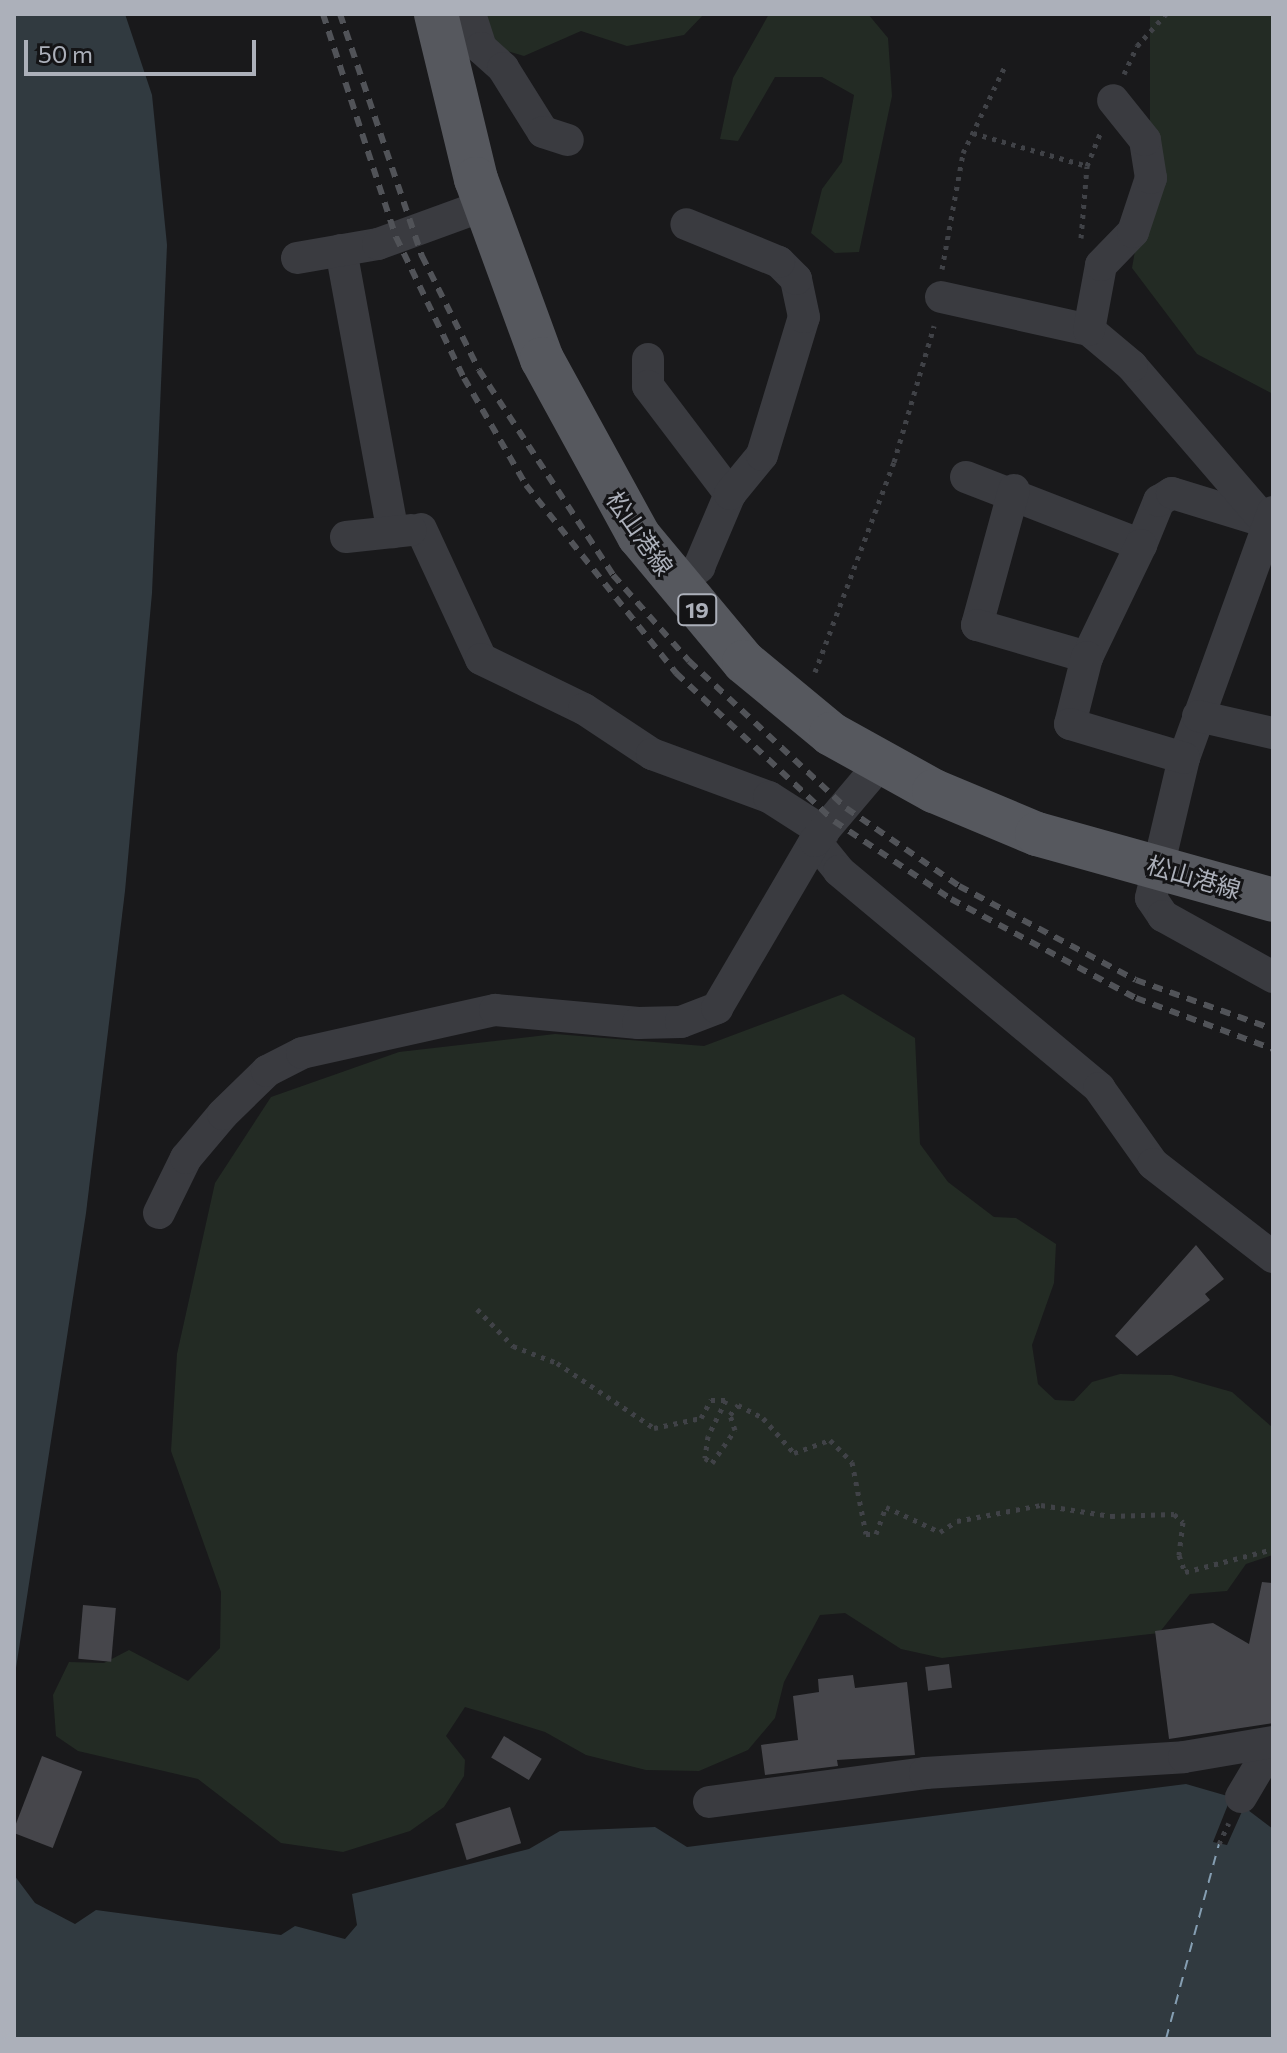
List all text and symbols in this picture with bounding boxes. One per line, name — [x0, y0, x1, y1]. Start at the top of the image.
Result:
scale bar — [28, 24, 260, 74]
text: 50 m — [38, 39, 93, 68]
street label: 松山港線 — [601, 485, 679, 581]
road number: 19 — [677, 592, 717, 628]
street label: 松山港線 — [1144, 850, 1244, 904]

